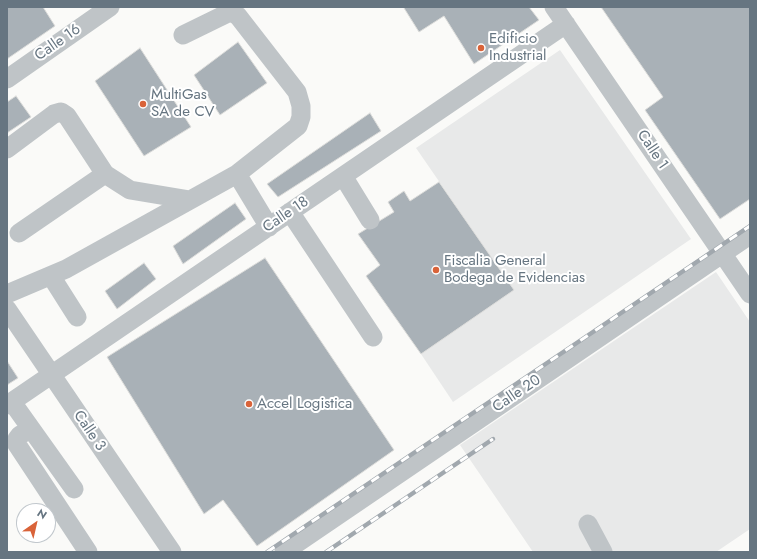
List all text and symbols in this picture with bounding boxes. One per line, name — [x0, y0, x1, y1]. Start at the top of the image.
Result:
street label: Calle 16 — [32, 21, 84, 65]
place label: Edificio Industrial — [489, 30, 546, 65]
marker: Edificio Industrial — [476, 43, 486, 53]
place label: MultiGas SA de CV — [151, 86, 214, 121]
marker: MultiGas SA de CV — [138, 99, 148, 109]
street label: Calle 1 — [632, 127, 672, 173]
street label: Calle 18 — [260, 193, 312, 237]
place label: Fiscalia General Bodega de Evidencias — [444, 252, 585, 287]
marker: Fiscalia General Bodega de Evidencias — [431, 265, 441, 275]
street label: Calle 20 — [490, 371, 544, 417]
place label: Accel Logistica — [257, 395, 352, 413]
marker: Accel Logistica — [244, 399, 254, 409]
street label: Calle 3 — [69, 407, 109, 455]
north arrow — [16, 503, 56, 543]
text: N — [34, 505, 50, 523]

